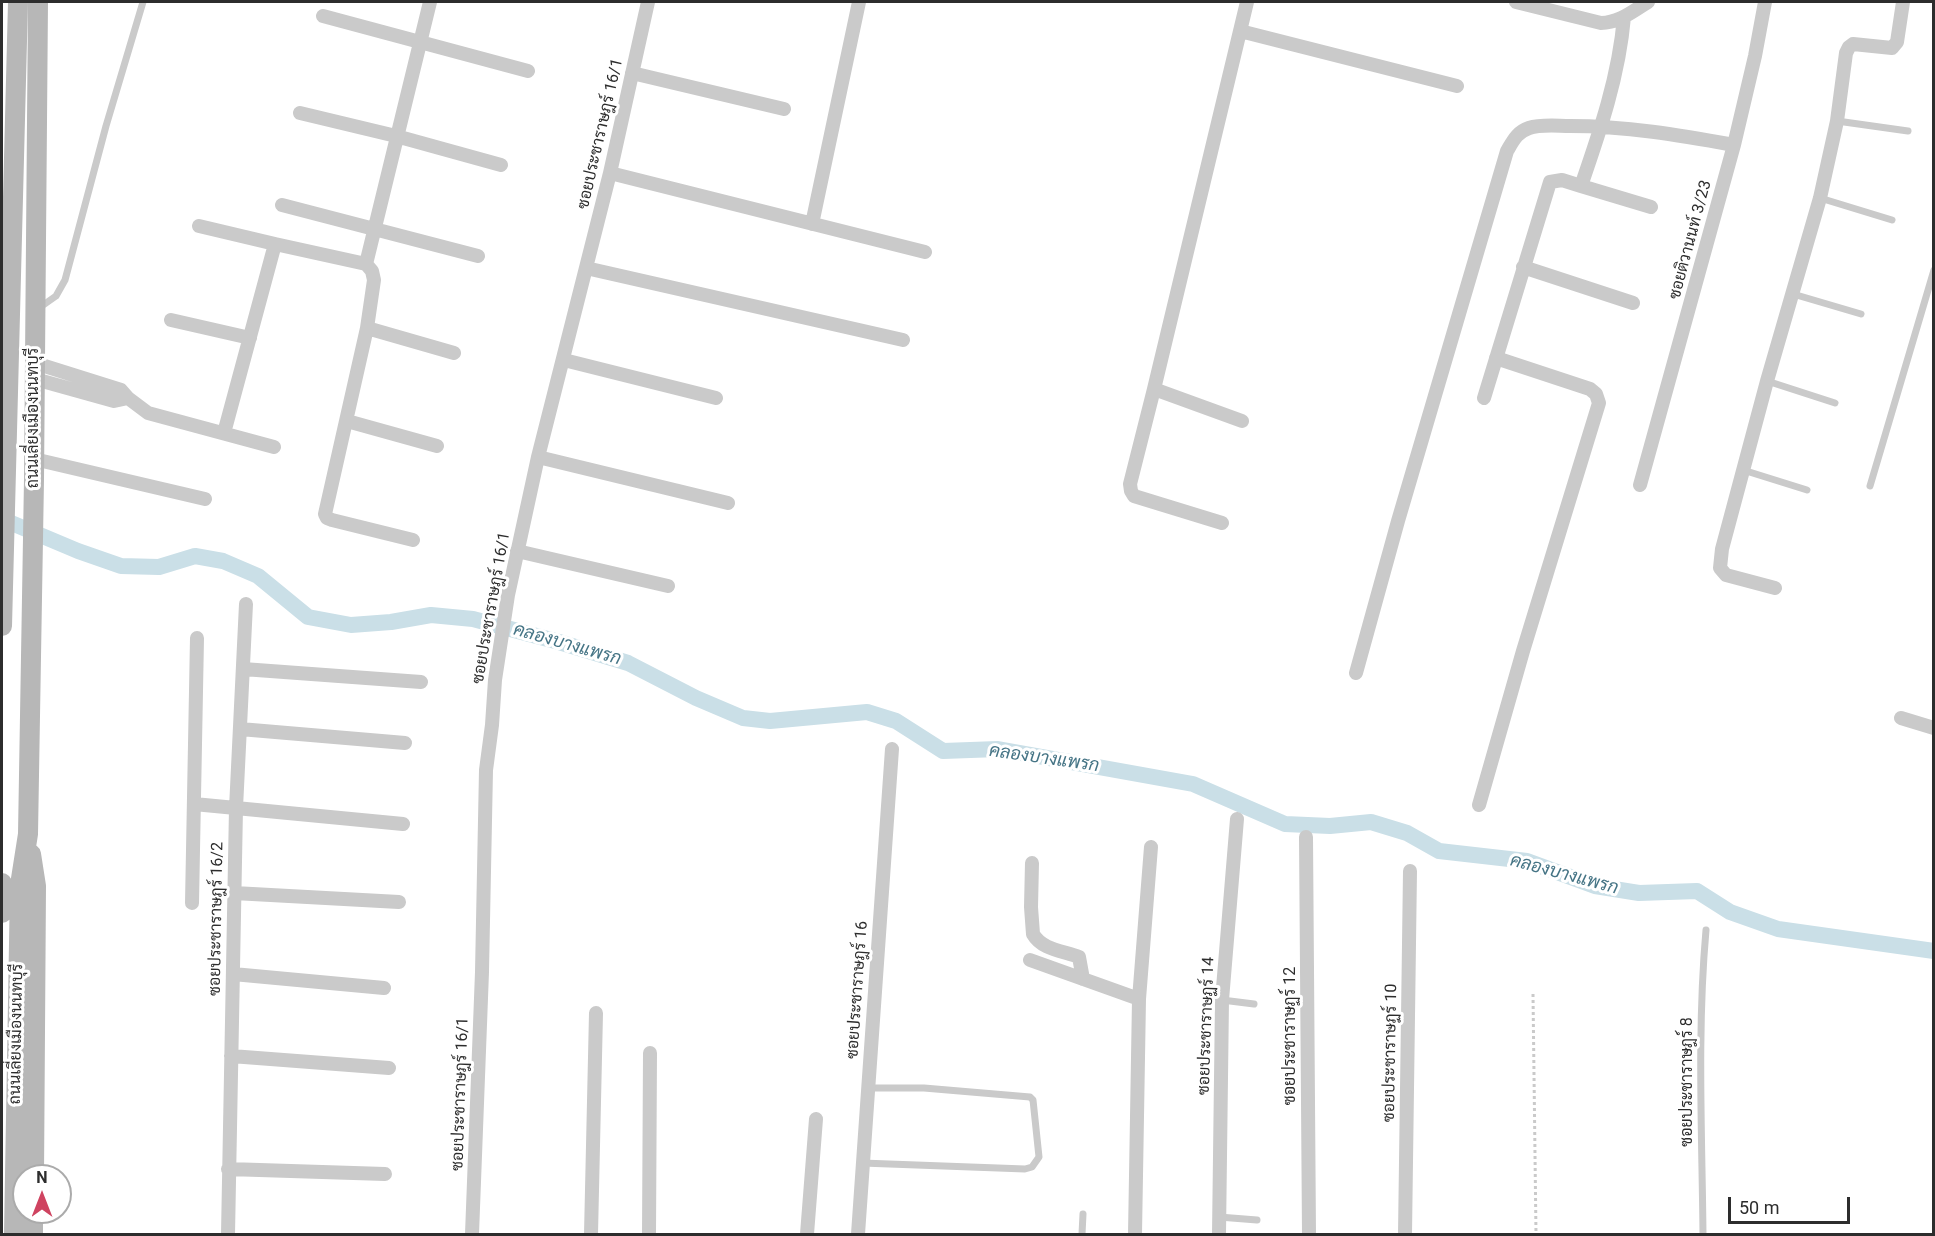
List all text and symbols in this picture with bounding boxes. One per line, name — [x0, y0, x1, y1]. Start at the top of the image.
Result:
street label: ซอยประชาราษฎร์ 16/1 — [574, 57, 628, 211]
street label: ซอยติวานนท์ 3/23 — [1666, 178, 1716, 302]
street label: ถนนเลี่ยงเมืองนนทบุรี — [24, 348, 44, 488]
street label: ซอยประชาราษฎร์ 16/1 — [469, 530, 515, 686]
water label: คลองบางแพรก — [511, 619, 623, 671]
water label: คลองบางแพรก — [988, 741, 1100, 777]
street label: ซอยประชาราษฎร์ 16/2 — [206, 842, 228, 996]
water label: คลองบางแพรก — [1508, 850, 1620, 900]
street label: ซอยประชาราษฎร์ 16 — [844, 920, 872, 1060]
street label: ซอยประชาราษฏร์ 14 — [1195, 956, 1219, 1096]
street label: ถนนเลี่ยงเมืองนนทบุรี — [6, 963, 28, 1105]
street label: ซอยประชาราษฏร์ 12 — [1281, 967, 1301, 1105]
street label: ซอยประชาราษฏร์ 10 — [1380, 984, 1402, 1122]
street label: ซอยประชาราษฎร์ 16/1 — [449, 1017, 473, 1171]
street label: ซอยประชาราษฎร์ 8 — [1678, 1017, 1698, 1147]
north arrow — [12, 1164, 72, 1224]
text: N — [36, 1168, 48, 1187]
scale bar — [1731, 1185, 1852, 1223]
text: 50 m — [1739, 1197, 1779, 1218]

